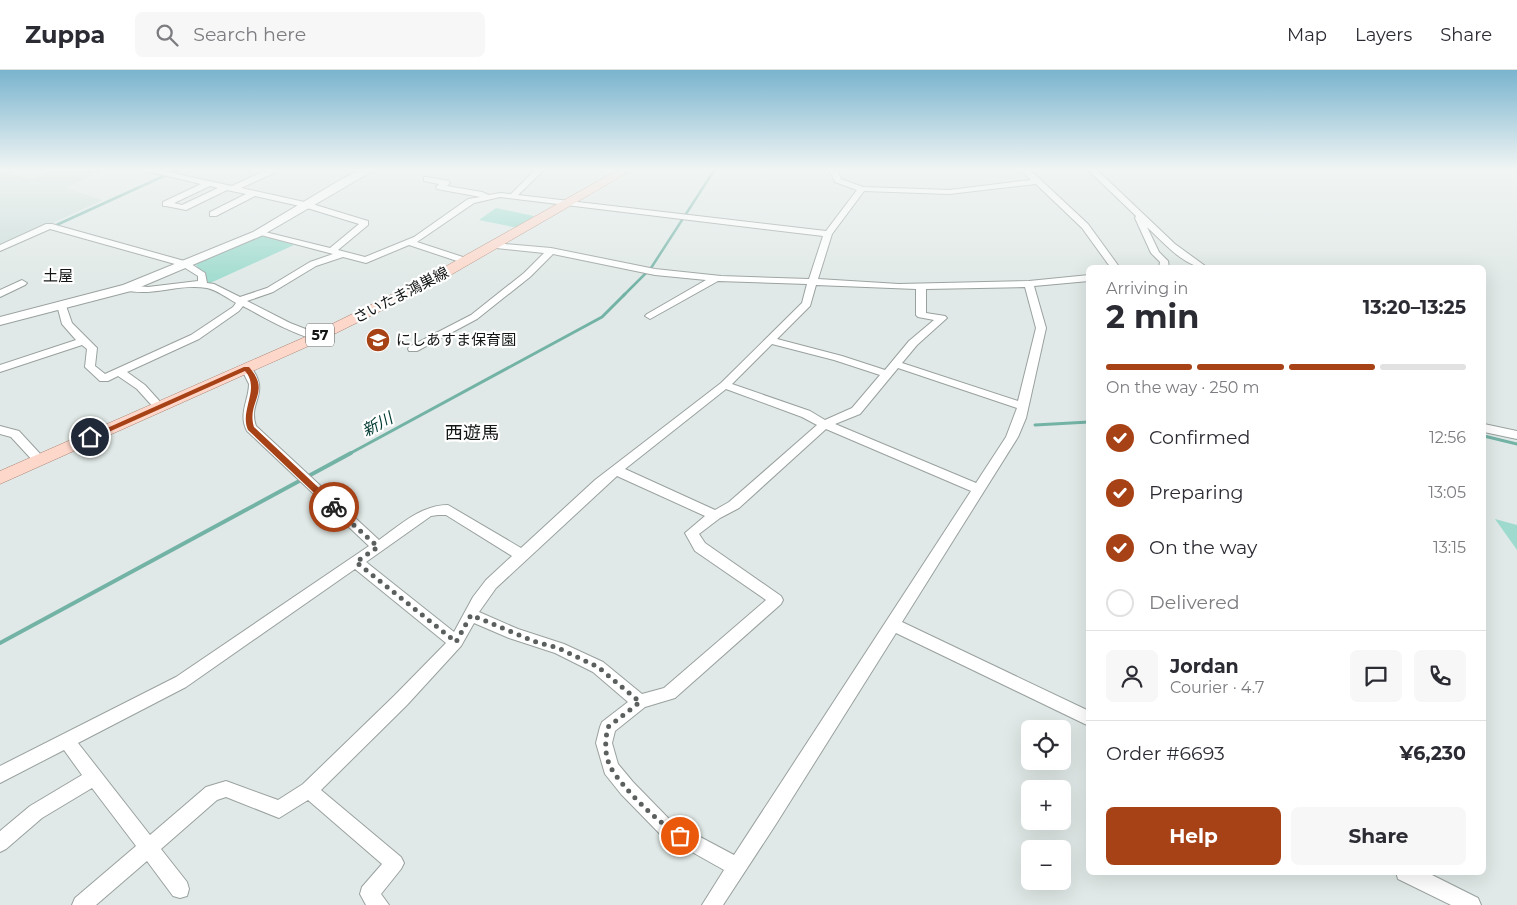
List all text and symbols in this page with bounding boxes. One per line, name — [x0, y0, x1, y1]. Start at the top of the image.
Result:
search box — [135, 12, 485, 57]
text: Zuppa — [25, 20, 105, 49]
icon: search — [153, 21, 181, 49]
text: Search here — [193, 23, 306, 46]
text: Map — [1287, 24, 1327, 46]
text: Layers — [1355, 24, 1412, 46]
text: Share — [1440, 24, 1492, 46]
street label: さいたま鴻巣線 — [350, 262, 452, 327]
district label: 土屋 — [43, 266, 73, 285]
text: Arriving in — [1106, 279, 1188, 298]
text: 13:20–13:25 — [1363, 296, 1466, 319]
text: 2 min — [1106, 297, 1199, 336]
road number: 57 — [306, 324, 334, 346]
school or university icon: にしあすま保育園 — [365, 327, 391, 353]
place label: にしあすま保育園 — [396, 330, 516, 349]
text: On the way · 250 m — [1106, 378, 1259, 397]
water label: 新川 — [359, 408, 398, 440]
pin — [69, 416, 111, 458]
district label: 西遊馬 — [445, 422, 499, 444]
icon: home — [76, 423, 104, 451]
icon: check — [1106, 424, 1134, 452]
text: Confirmed — [1149, 426, 1250, 449]
text: 12:56 — [1429, 428, 1466, 447]
icon: check — [1106, 479, 1134, 507]
text: Preparing — [1149, 481, 1244, 504]
courier — [309, 482, 359, 532]
text: 13:05 — [1428, 483, 1466, 502]
icon: bike — [320, 493, 348, 521]
icon: check — [1106, 534, 1134, 562]
text: On the way — [1149, 536, 1257, 559]
text: 13:15 — [1433, 538, 1466, 557]
text: Delivered — [1149, 591, 1240, 614]
button: person — [1106, 650, 1158, 702]
button: chat — [1350, 650, 1402, 702]
button: phone — [1414, 650, 1466, 702]
text: Jordan — [1170, 655, 1239, 678]
text: Courier · 4.7 — [1170, 678, 1264, 697]
map controls — [1021, 720, 1071, 890]
button: locate — [1021, 720, 1071, 770]
text: Order #6693 — [1106, 742, 1225, 765]
text: ¥6,230 — [1399, 742, 1466, 765]
button: + — [1021, 780, 1071, 830]
button: Help — [1106, 807, 1281, 865]
button: Share — [1291, 807, 1466, 865]
pin — [659, 815, 701, 857]
icon: bag — [666, 822, 694, 850]
button: − — [1021, 840, 1071, 890]

